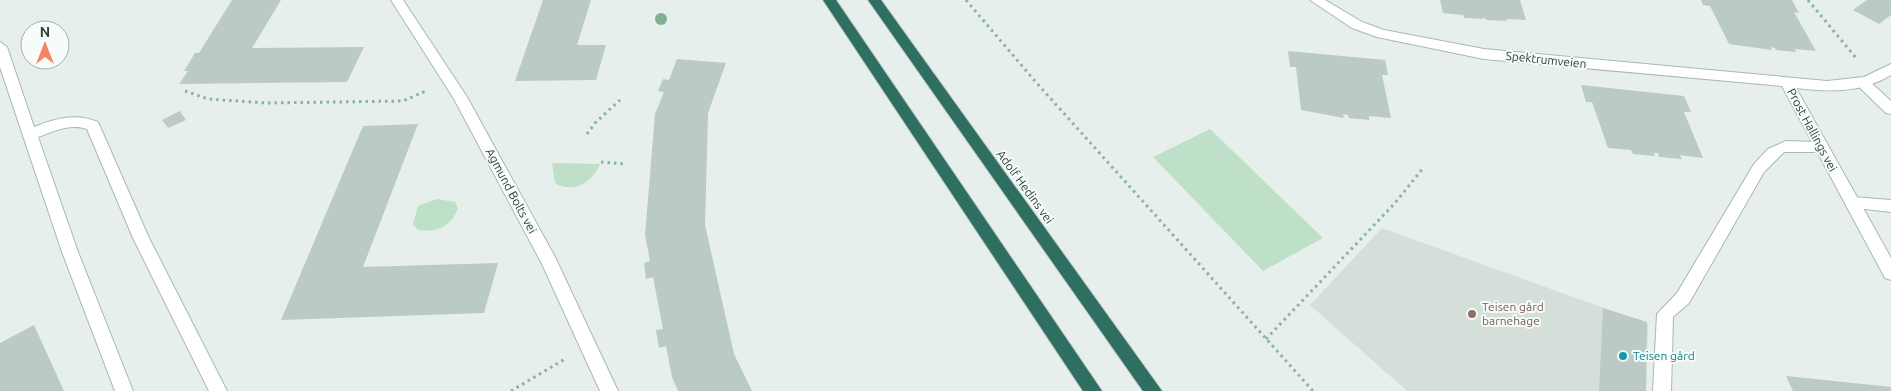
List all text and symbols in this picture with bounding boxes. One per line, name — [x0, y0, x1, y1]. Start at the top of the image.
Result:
north arrow — [20, 20, 70, 70]
text: N — [40, 24, 50, 40]
street label: Spektrumveien — [1505, 49, 1587, 70]
street label: Prost Hallings vei — [1785, 86, 1840, 174]
street label: Agmund Bolts vei — [484, 146, 539, 236]
street label: Adolf Hedins vei — [994, 148, 1056, 226]
place label: Teisen gård barnehage — [1482, 300, 1544, 327]
marker: Teisen gård barnehage — [1466, 308, 1478, 320]
place label: Teisen gård — [1633, 349, 1695, 362]
marker: Teisen gård — [1617, 350, 1629, 362]

